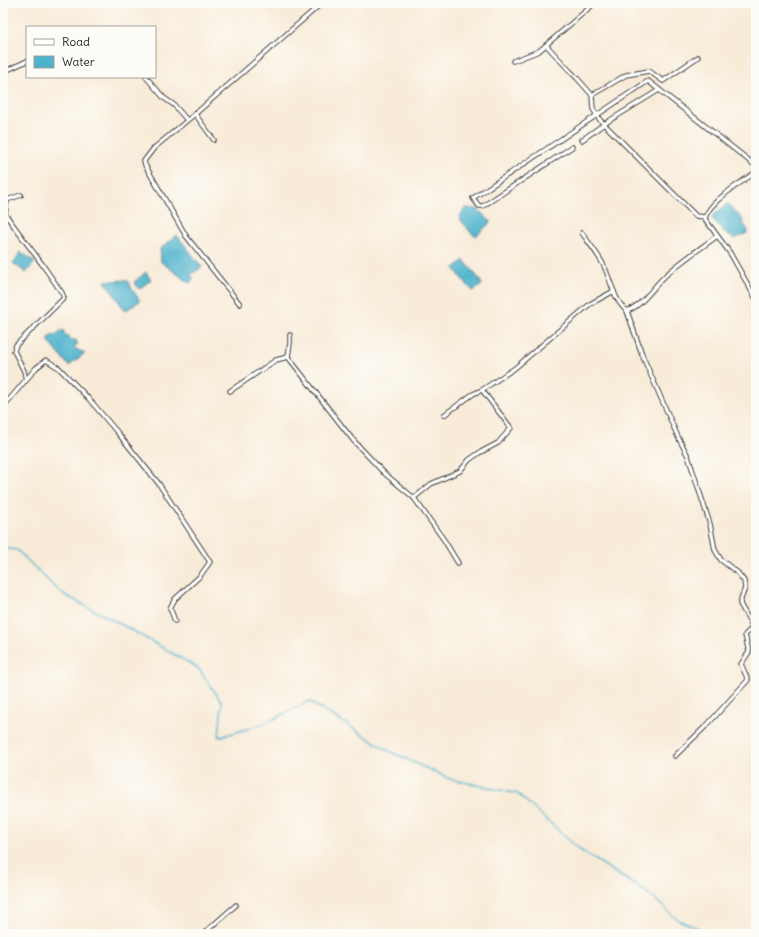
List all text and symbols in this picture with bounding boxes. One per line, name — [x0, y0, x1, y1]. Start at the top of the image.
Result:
legend — [26, 26, 156, 78]
text: Road — [62, 34, 90, 49]
text: Water — [62, 54, 95, 69]

